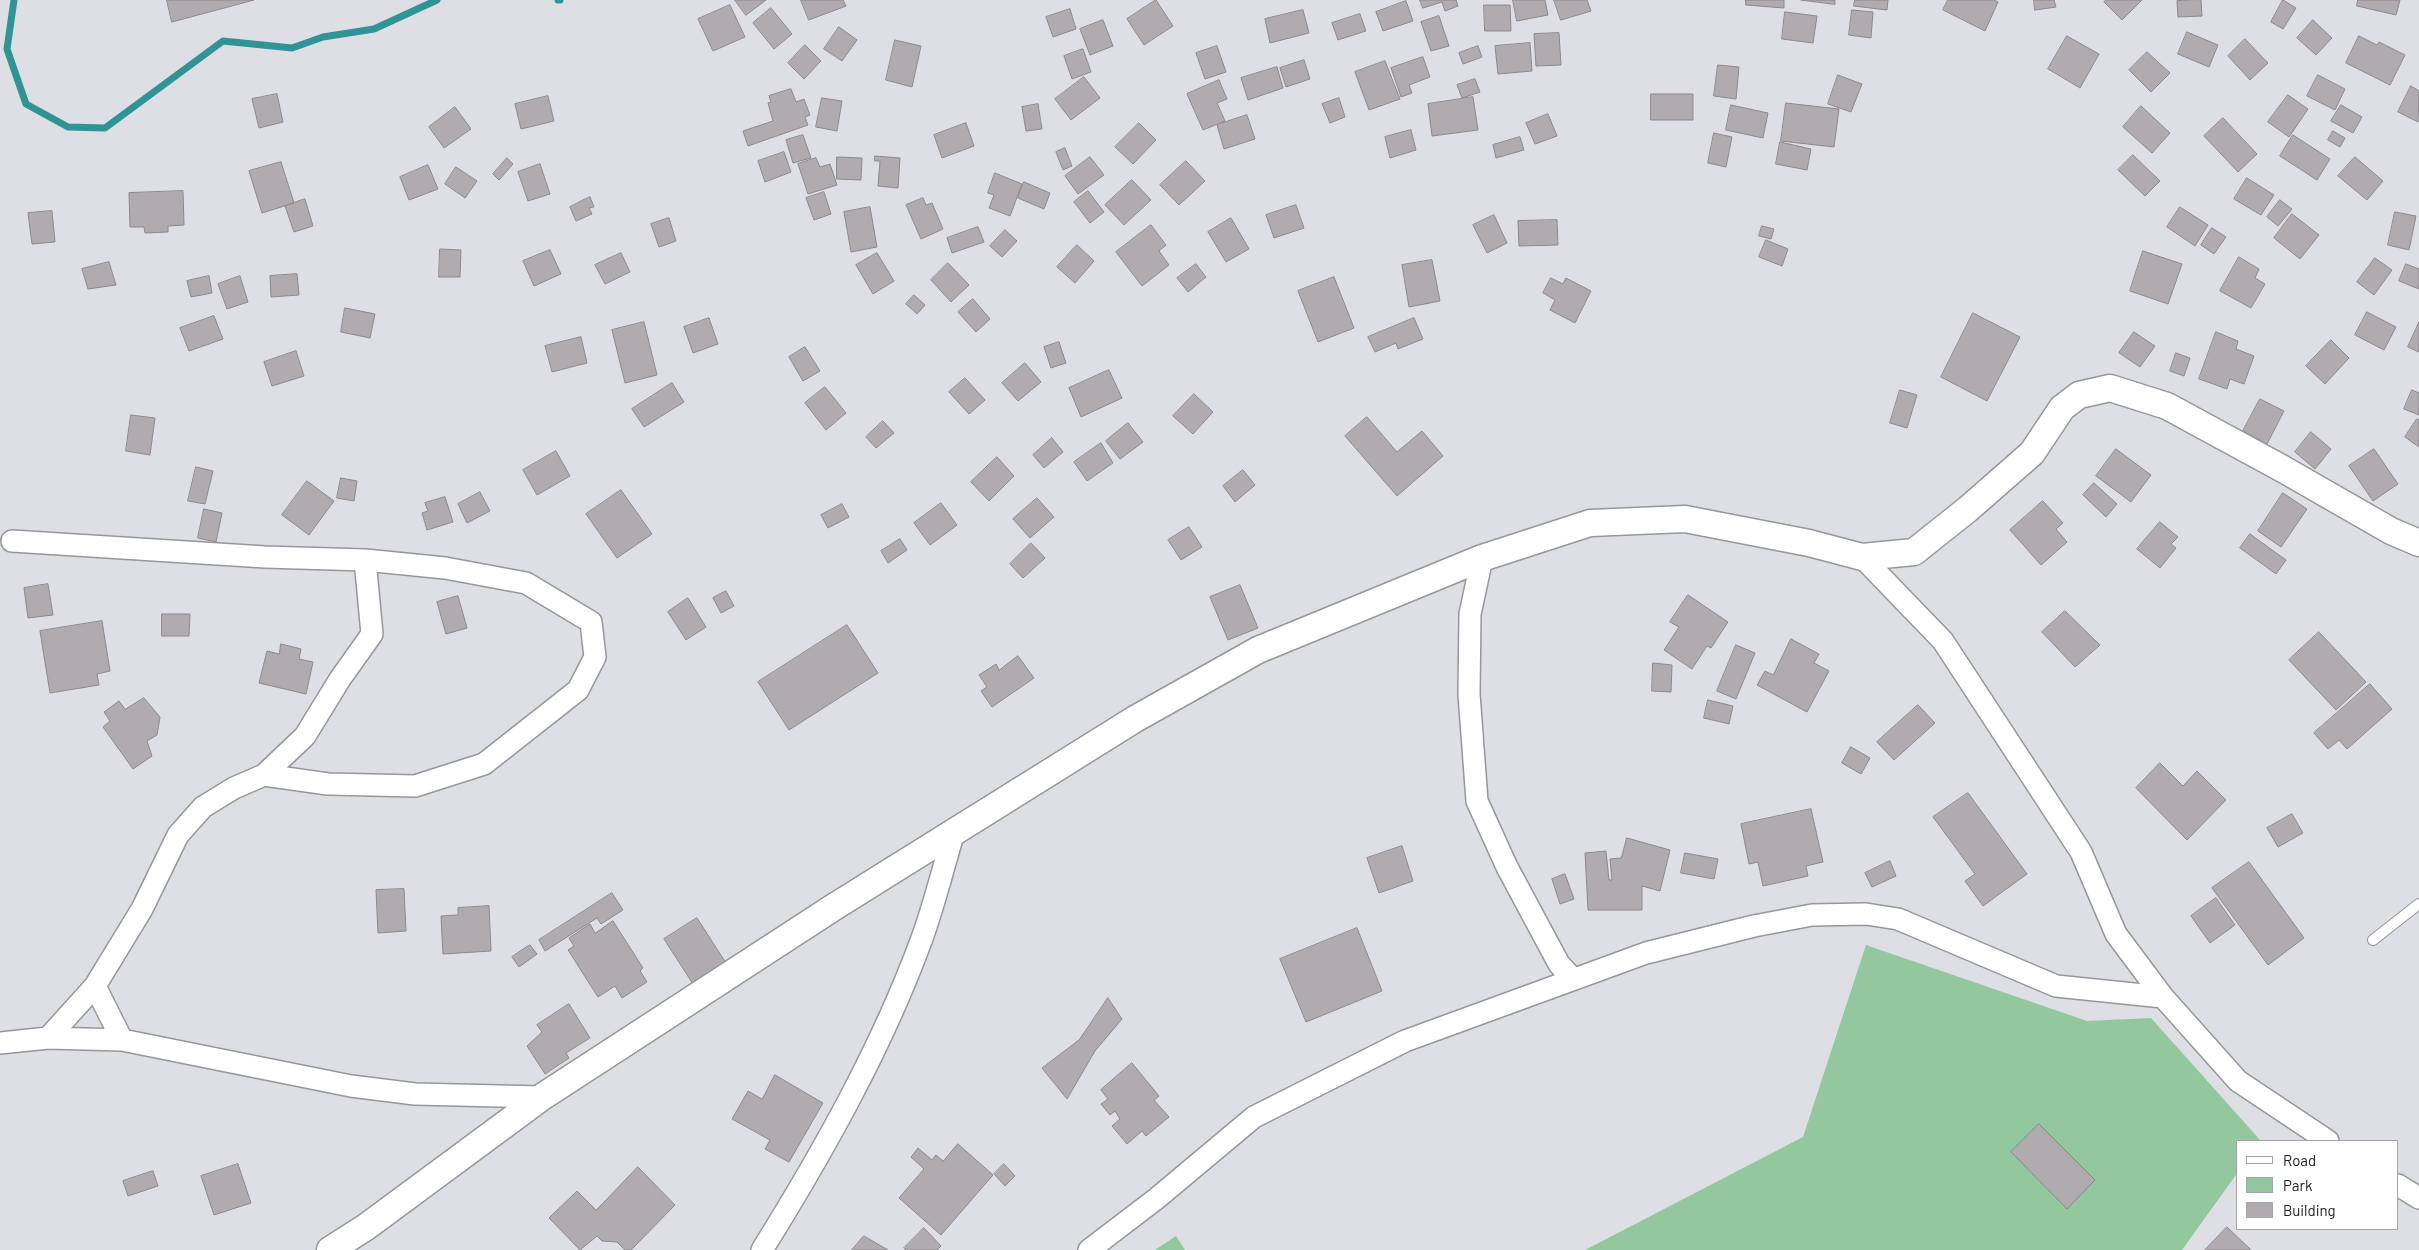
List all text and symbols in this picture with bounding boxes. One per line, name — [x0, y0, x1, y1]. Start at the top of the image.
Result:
legend — [2236, 1140, 2399, 1230]
text: Road — [2283, 1151, 2316, 1169]
text: Park — [2283, 1176, 2312, 1194]
text: Building — [2283, 1201, 2336, 1219]

